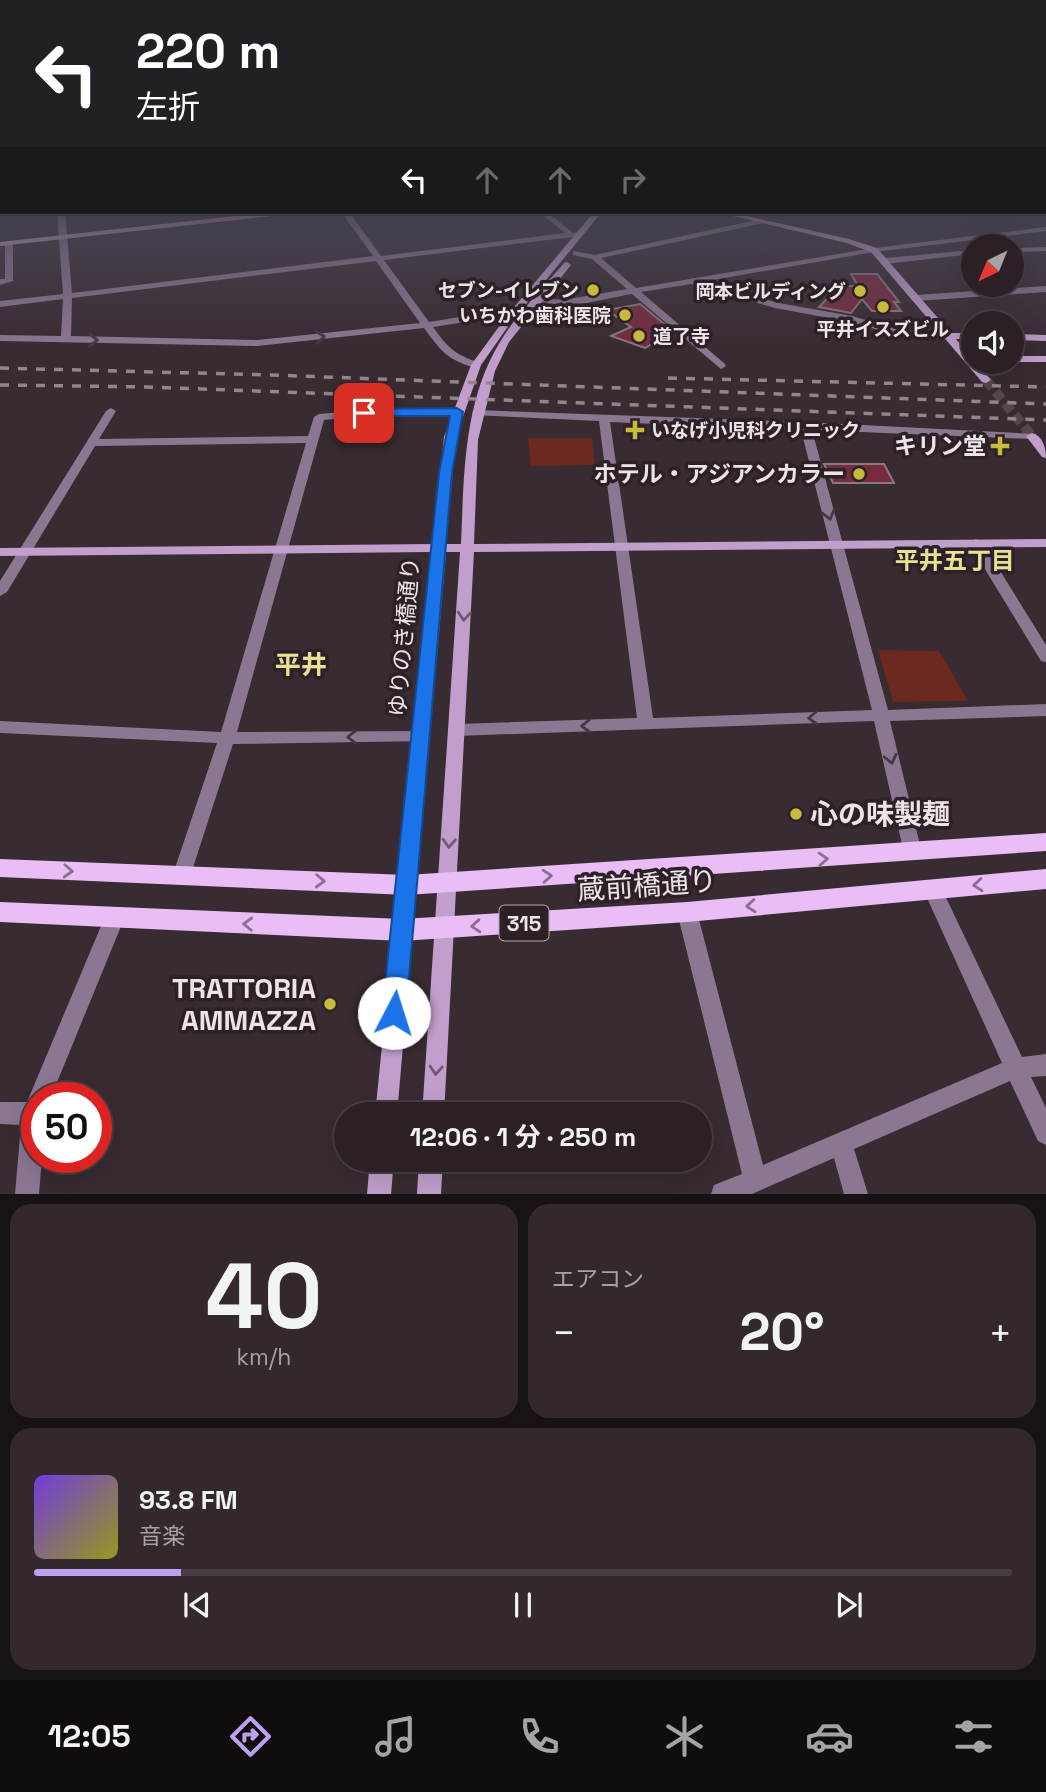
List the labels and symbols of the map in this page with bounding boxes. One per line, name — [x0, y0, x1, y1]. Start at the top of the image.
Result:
north arrow — [961, 234, 1024, 298]
place label: セブン-イレブン — [438, 278, 579, 303]
place label: 岡本ビルディング — [695, 279, 846, 304]
marker: セブン-イレブン — [585, 282, 601, 298]
marker: 岡本ビルディング — [852, 283, 868, 299]
marker: 平井イスズビル — [875, 299, 891, 315]
place label: いちかわ歯科医院 — [459, 303, 611, 328]
marker: いちかわ歯科医院 — [617, 307, 633, 323]
place label: 平井イスズビル — [817, 317, 949, 342]
place label: 道了寺 — [653, 324, 710, 349]
marker: 道了寺 — [631, 328, 647, 344]
one-way arrow — [314, 329, 326, 344]
one-way arrow — [88, 332, 98, 348]
pin — [334, 383, 394, 443]
place label: いなげ小児科クリニック — [651, 418, 860, 443]
marker: いなげ小児科クリニック — [625, 420, 645, 440]
place label: キリン堂 — [894, 431, 986, 461]
marker: キリン堂 — [992, 438, 1008, 454]
place label: ホテル・アジアンカラー — [594, 459, 845, 489]
marker: ホテル・アジアンカラー — [851, 466, 867, 482]
one-way arrow — [820, 509, 835, 521]
district label: 平井五丁目 — [895, 545, 1015, 576]
street label: ゆりのき橋通り — [382, 556, 426, 718]
one-way arrow — [457, 610, 472, 621]
district label: 平井 — [275, 648, 327, 682]
one-way arrow — [807, 710, 818, 725]
one-way arrow — [580, 719, 591, 734]
one-way arrow — [347, 729, 357, 745]
one-way arrow — [883, 753, 898, 765]
place label: 心の味製麺 — [810, 796, 950, 832]
marker: 心の味製麺 — [788, 806, 804, 822]
one-way arrow — [442, 837, 457, 848]
one-way arrow — [818, 851, 829, 866]
street label: 蔵前橋通り — [576, 862, 718, 908]
one-way arrow — [63, 864, 74, 879]
one-way arrow — [542, 869, 553, 884]
one-way arrow — [315, 874, 326, 889]
one-way arrow — [972, 877, 983, 892]
one-way arrow — [746, 899, 757, 914]
road number: 315 — [500, 906, 548, 940]
one-way arrow — [243, 917, 254, 932]
one-way arrow — [470, 919, 481, 934]
place label: TRATTORIA AMMAZZA — [172, 970, 316, 1038]
position arrow — [357, 976, 431, 1050]
marker: TRATTORIA AMMAZZA — [322, 996, 338, 1012]
one-way arrow — [429, 1065, 444, 1076]
speed limit sign: 50 — [21, 1082, 112, 1173]

